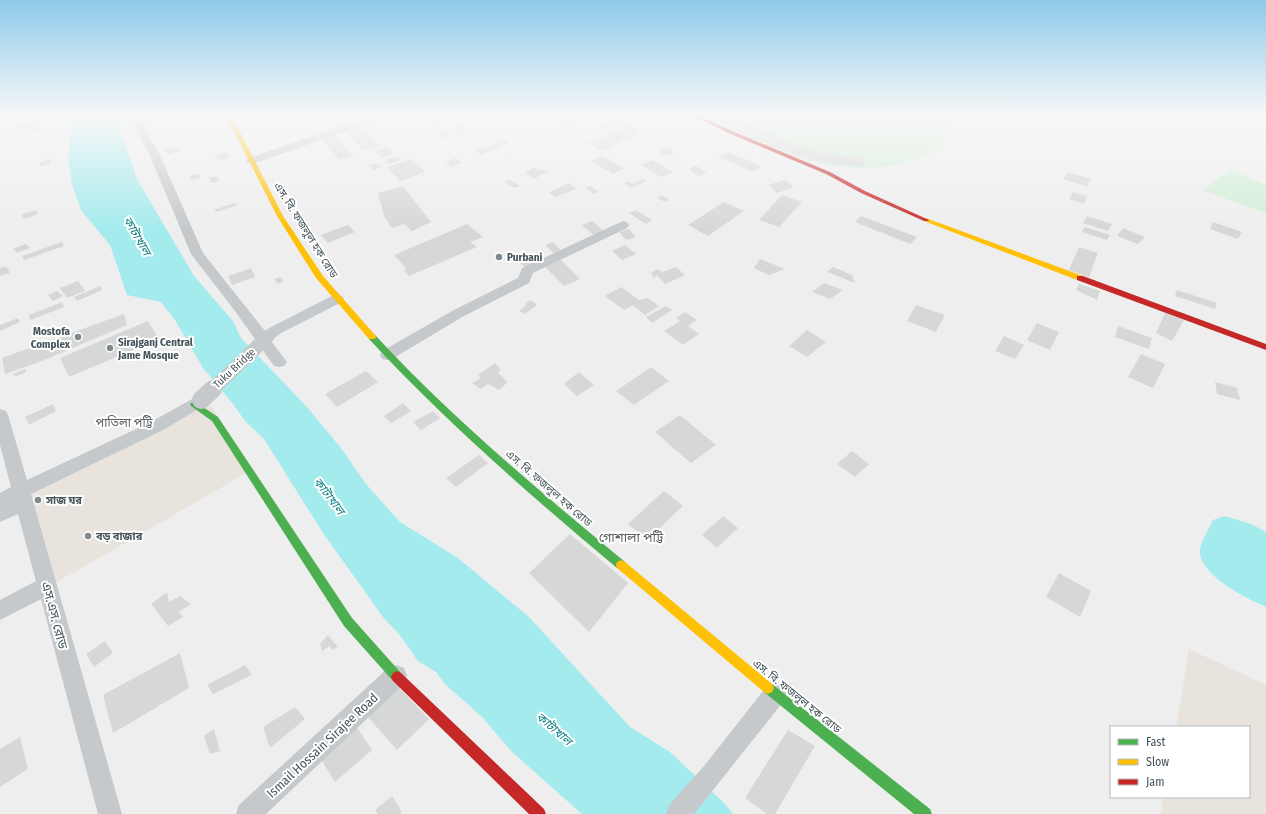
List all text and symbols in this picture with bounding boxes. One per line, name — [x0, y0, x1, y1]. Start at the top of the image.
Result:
street label: এস. বি. ফজলুল হক রোড — [271, 180, 340, 281]
water label: কাটাখাল — [120, 214, 155, 260]
place label: Purbani — [507, 251, 543, 264]
marker: Purbani — [494, 252, 504, 262]
place label: Mostofa Complex — [31, 325, 71, 351]
marker: Mostofa Complex — [73, 332, 83, 342]
place label: Sirajganj Central Jame Mosque — [117, 336, 194, 362]
marker: Sirajganj Central Jame Mosque — [105, 343, 115, 353]
street label: Tuku Bridge — [211, 346, 258, 391]
district label: পাতিলা পট্টি — [96, 415, 153, 430]
street label: এস. বি. ফজলুল হক রোড — [503, 447, 595, 530]
water label: কাটাখাল — [311, 475, 349, 519]
place label: সাজ ঘর — [45, 494, 82, 507]
marker: সাজ ঘর — [33, 495, 43, 505]
place label: বড় বাজার — [95, 530, 143, 543]
district label: গোশালা পট্টি — [599, 530, 664, 545]
marker: বড় বাজার — [83, 531, 93, 541]
street label: এস.এস. রোড — [38, 580, 71, 651]
street label: এস. বি. ফজলুল হক রোড — [750, 657, 844, 736]
street label: Ismail Hossain Sirajee Road — [264, 690, 381, 801]
water label: কাটাখাল — [533, 710, 576, 750]
legend — [1110, 726, 1250, 798]
text: Fast — [1146, 735, 1165, 749]
text: Slow — [1146, 755, 1169, 769]
text: Jam — [1146, 775, 1164, 789]

